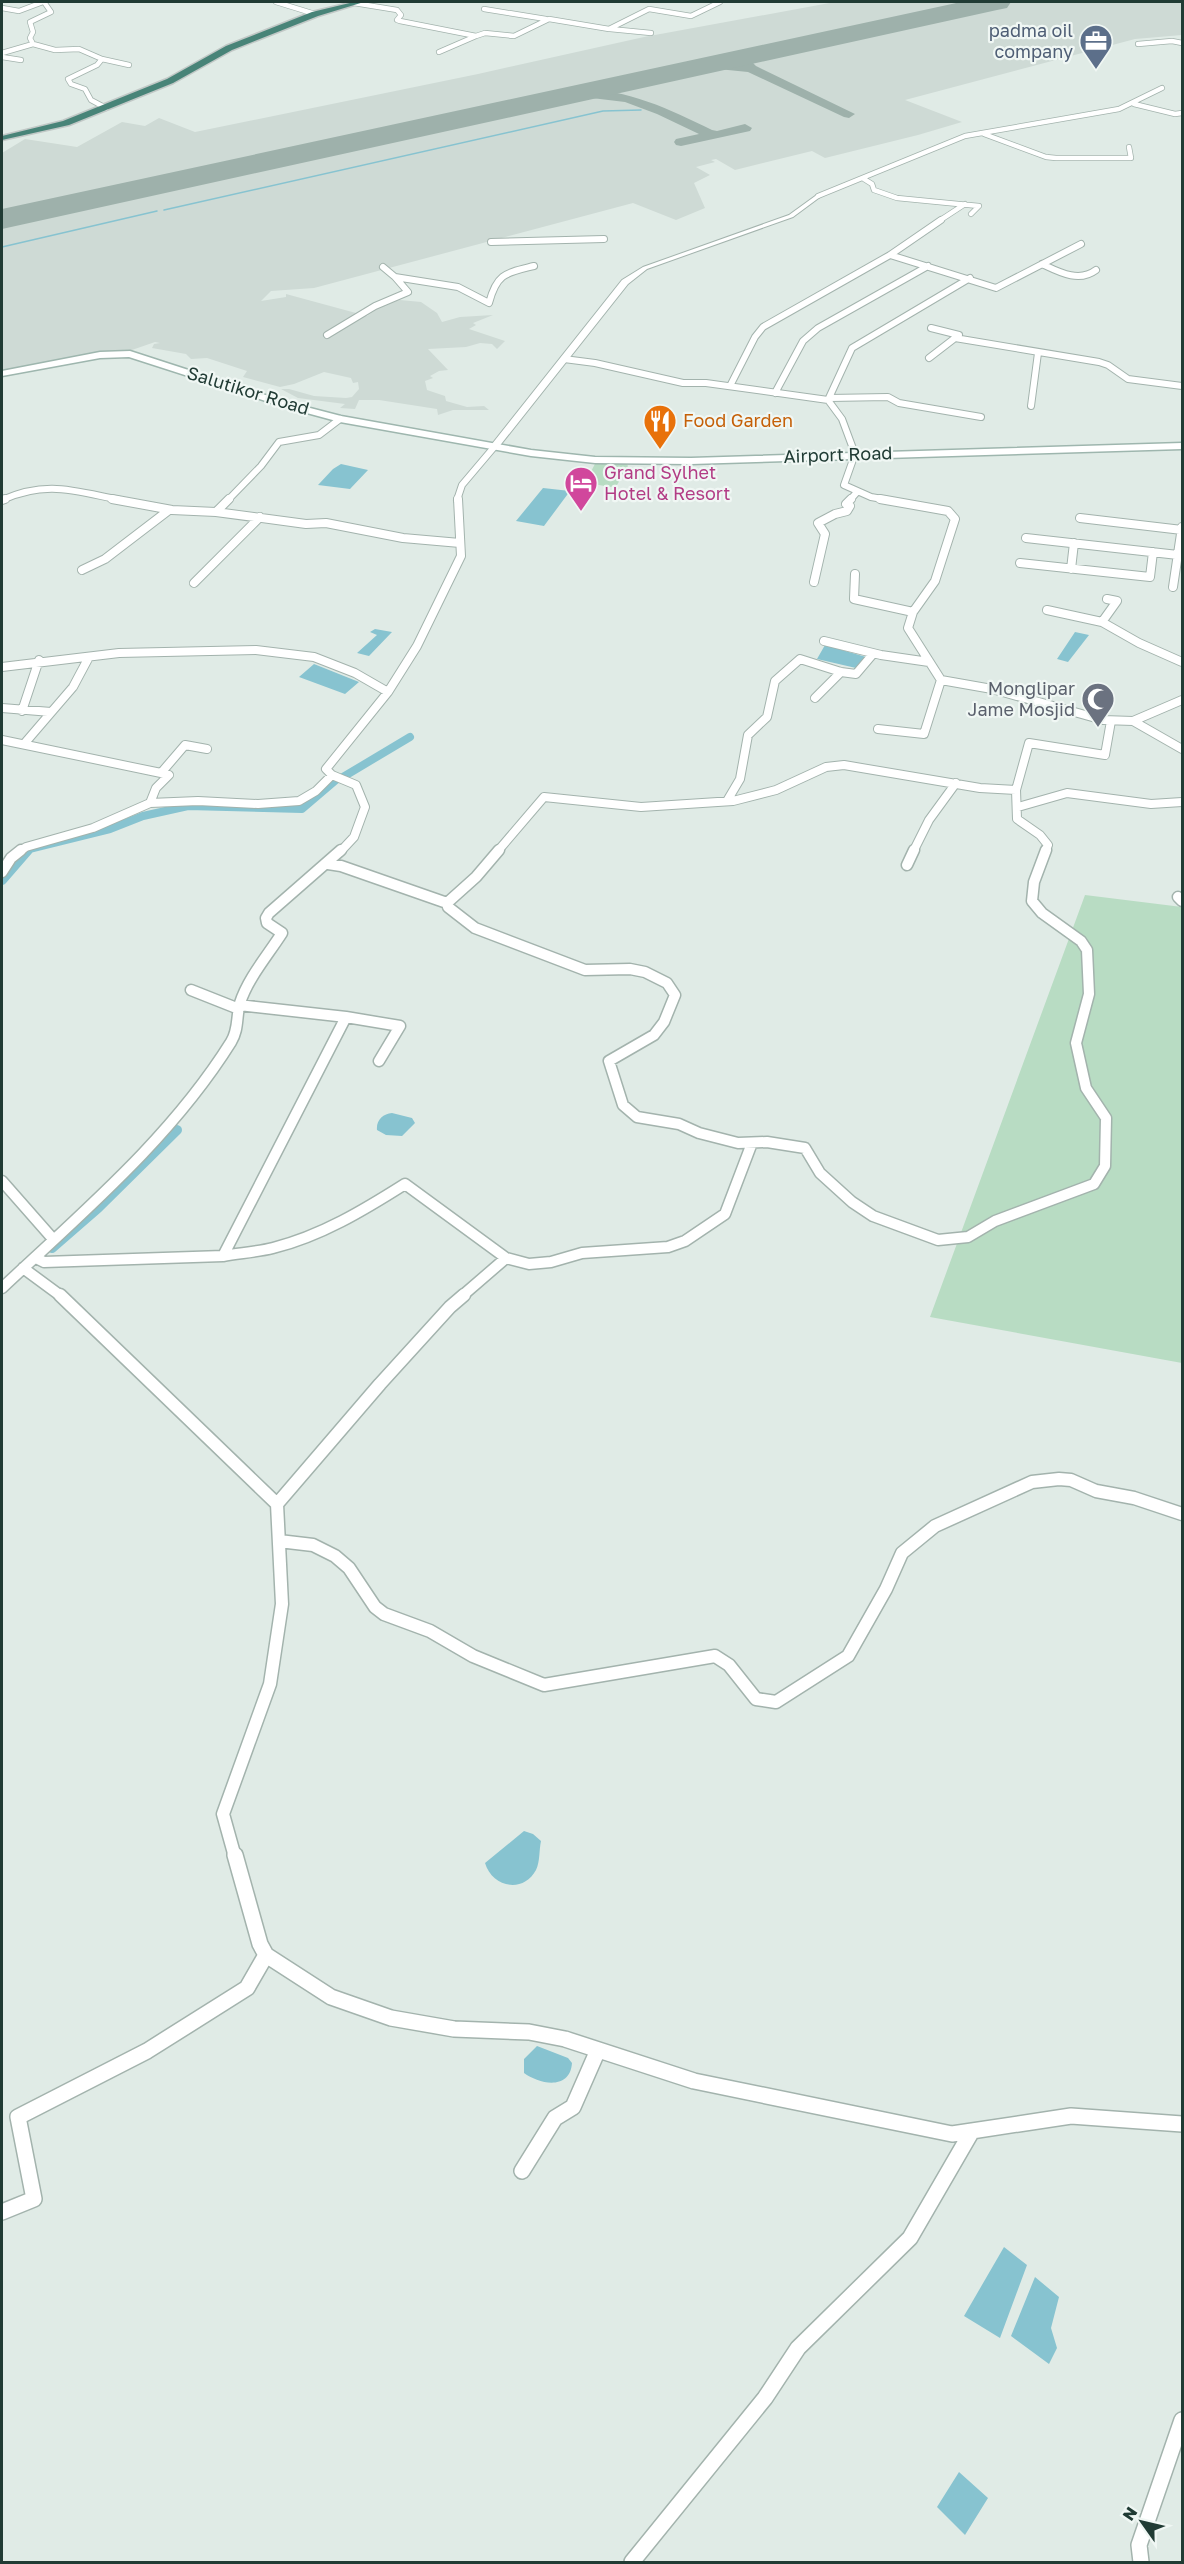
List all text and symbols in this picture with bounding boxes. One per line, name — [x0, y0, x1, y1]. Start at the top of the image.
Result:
place label: padma oil company — [989, 19, 1073, 62]
office icon: padma oil company — [1078, 23, 1114, 70]
street label: Salutikor Road — [185, 361, 312, 419]
restaurant icon: Food Garden — [642, 403, 678, 450]
place label: Food Garden — [683, 409, 793, 431]
street label: Airport Road — [783, 441, 893, 467]
place label: Grand Sylhet Hotel & Resort — [604, 461, 730, 504]
hotel icon: Grand Sylhet Hotel & Resort — [563, 465, 599, 512]
place label: Monglipar Jame Mosjid — [967, 677, 1075, 720]
mosque icon: Monglipar Jame Mosjid — [1080, 681, 1116, 728]
north arrow — [1112, 2492, 1172, 2552]
text: N — [1118, 2503, 1141, 2524]

